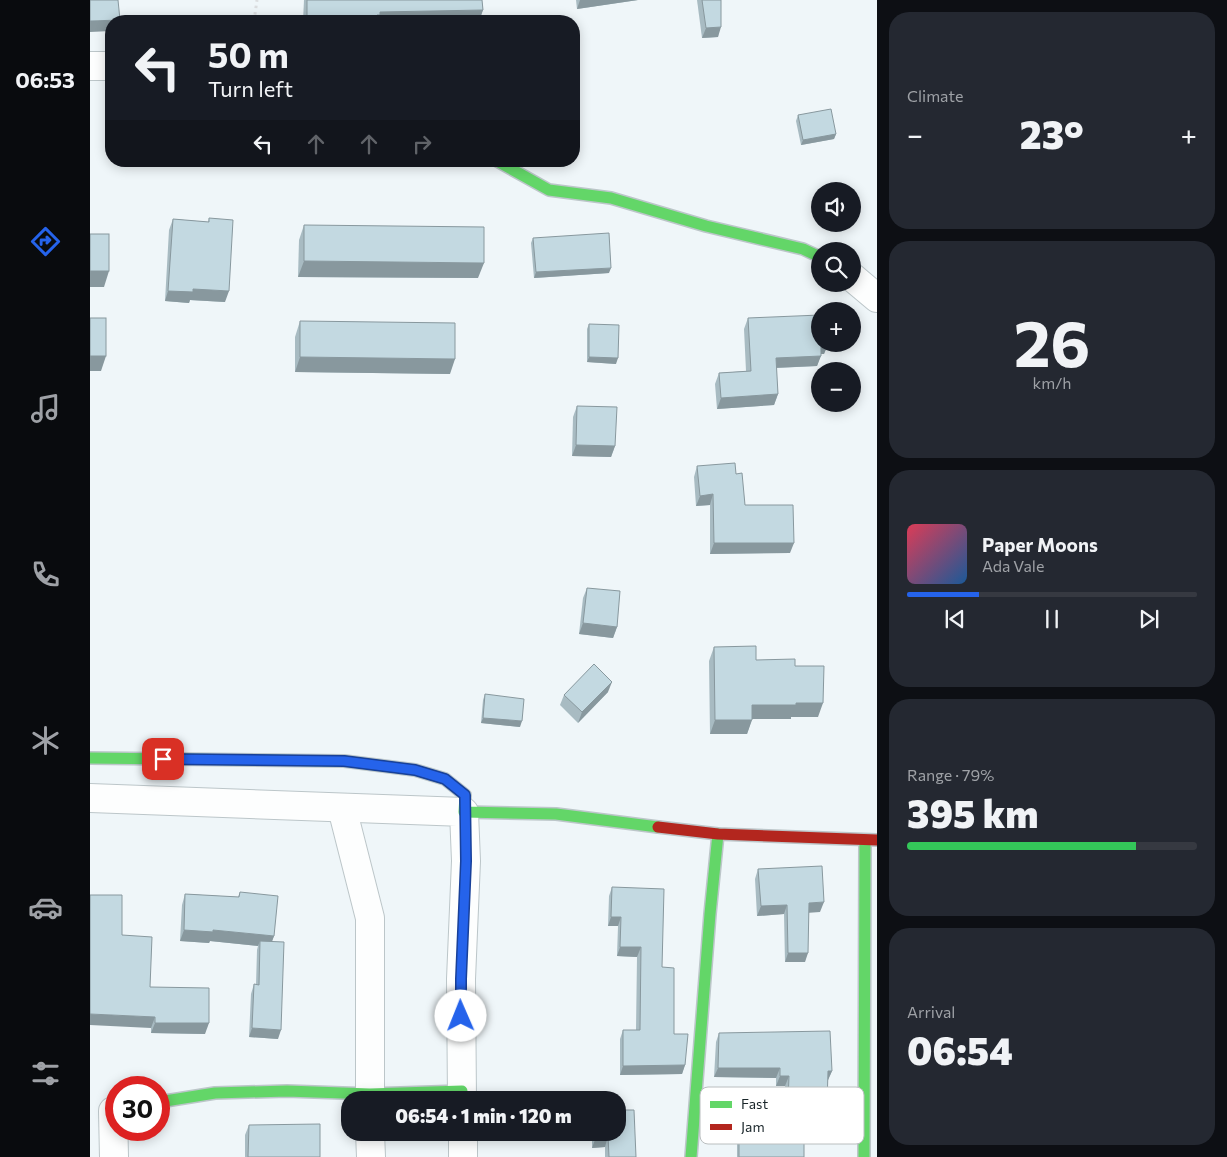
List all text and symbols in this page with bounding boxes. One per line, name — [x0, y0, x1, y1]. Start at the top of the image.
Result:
text: 50 m — [208, 32, 289, 75]
icon: left — [125, 35, 190, 100]
text: 06:53 — [15, 66, 75, 93]
text: Turn left — [208, 75, 293, 102]
text: Climate — [907, 86, 963, 105]
text: 23° — [1020, 110, 1084, 157]
text: − — [907, 117, 923, 151]
text: + — [1181, 117, 1197, 151]
icon: left — [249, 130, 277, 158]
icon: ahead — [302, 130, 330, 158]
icon: ahead — [355, 130, 383, 158]
icon: right — [408, 130, 436, 158]
map controls — [811, 182, 861, 412]
button: sound — [811, 182, 861, 232]
icon: directions — [28, 224, 63, 259]
button: search — [811, 242, 861, 292]
text: 26 — [1014, 301, 1090, 380]
button: + — [811, 302, 861, 352]
button: − — [811, 362, 861, 412]
text: km/h — [1033, 373, 1071, 392]
icon: music — [28, 391, 63, 426]
text: Paper Moons — [982, 533, 1098, 556]
text: Ada Vale — [982, 556, 1044, 575]
icon: phone — [28, 557, 63, 592]
icon: previous — [941, 605, 969, 633]
icon: pause — [1038, 605, 1066, 633]
icon: next — [1135, 605, 1163, 633]
icon: climate — [28, 723, 63, 758]
pin — [142, 738, 184, 780]
icon: arrive — [149, 745, 177, 773]
text: Range · 79% — [907, 765, 994, 784]
text: 395 km — [907, 789, 1038, 836]
icon: car — [28, 890, 63, 925]
position arrow — [434, 989, 486, 1041]
text: Arrival — [907, 1002, 955, 1021]
text: 06:54 — [907, 1026, 1013, 1073]
icon: filters — [28, 1056, 63, 1091]
speed limit sign: 30 — [105, 1076, 170, 1141]
legend — [700, 1087, 864, 1144]
text: Fast — [741, 1095, 768, 1112]
text: 06:54 · 1 min · 120 m — [395, 1104, 572, 1127]
text: Jam — [741, 1118, 765, 1135]

